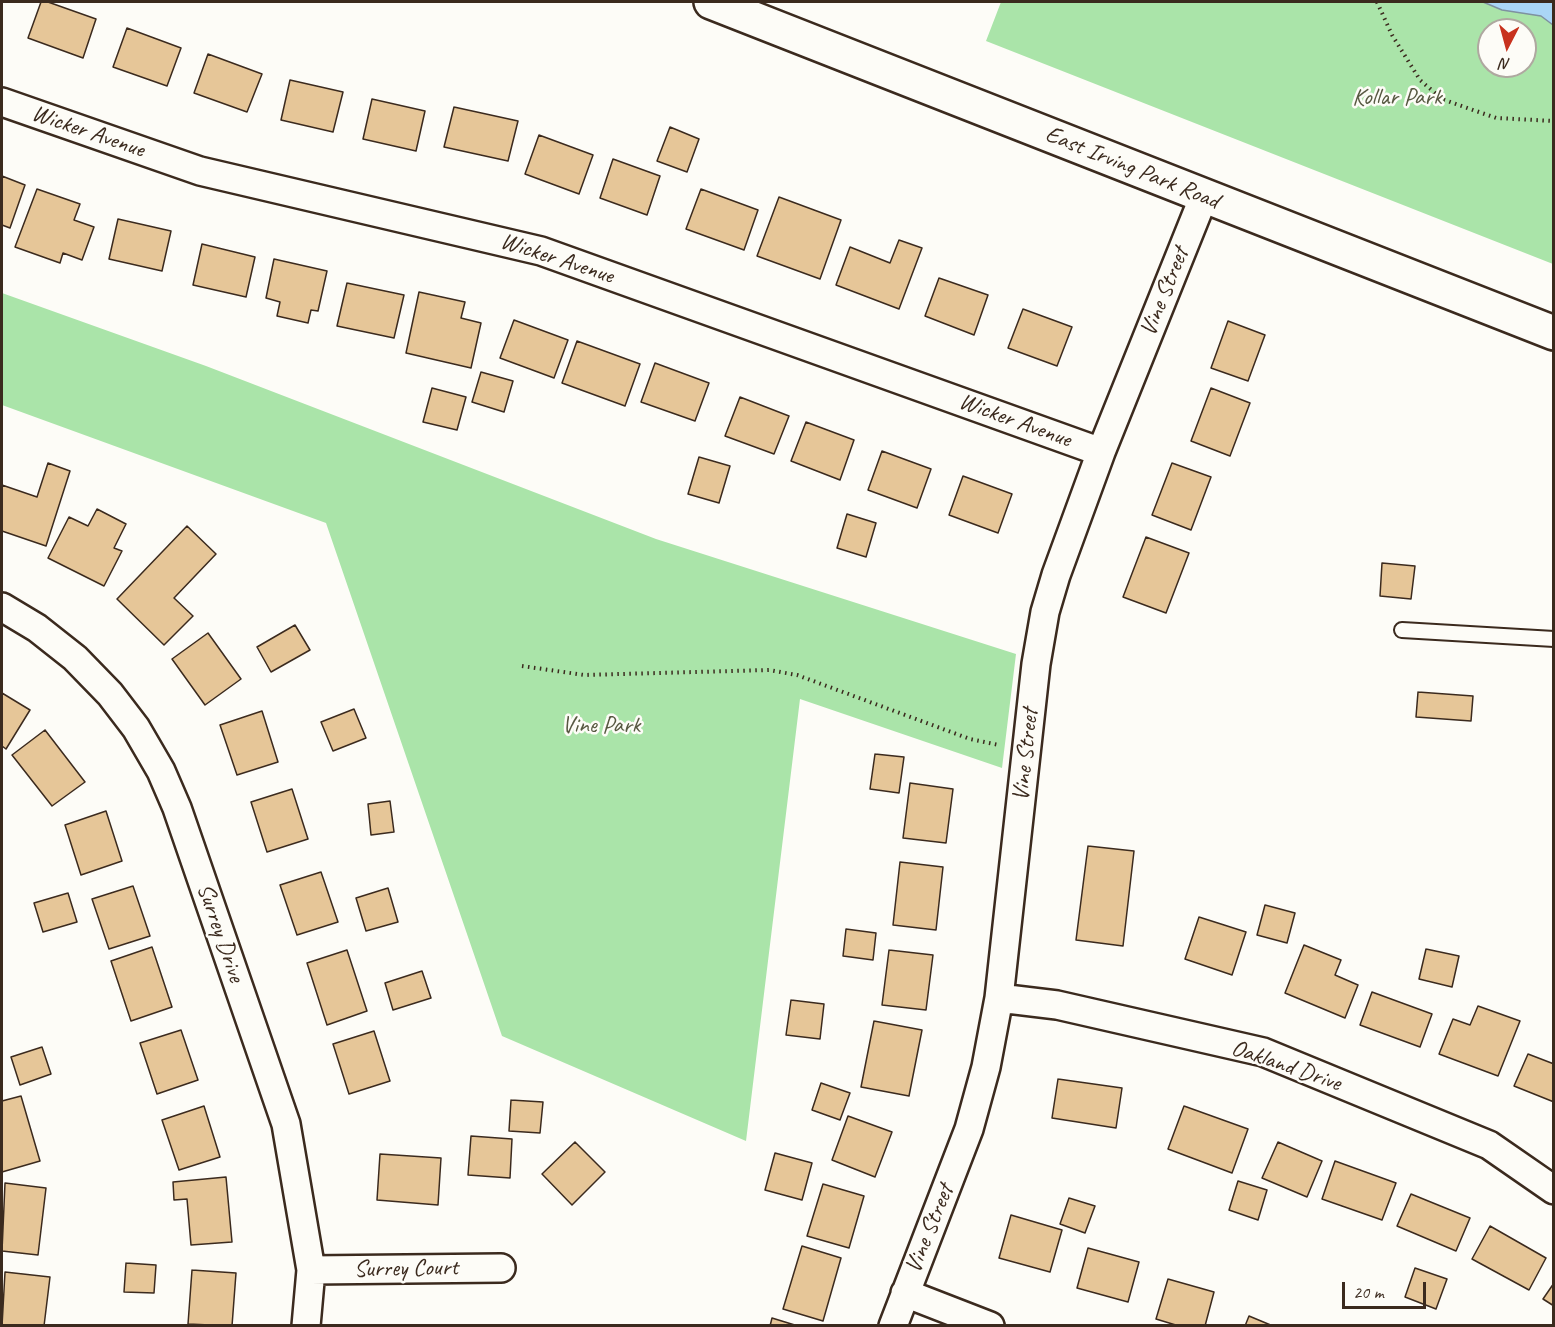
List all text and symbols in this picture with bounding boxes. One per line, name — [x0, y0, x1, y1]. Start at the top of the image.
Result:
north arrow — [1477, 18, 1537, 78]
text: N — [1499, 53, 1511, 74]
park label: Kollar Park — [1352, 84, 1442, 112]
street label: Wicker Avenue — [28, 99, 148, 165]
street label: East Irving Park Road — [1041, 120, 1223, 216]
street label: Wicker Avenue — [497, 227, 617, 291]
street label: Vine Street — [1134, 244, 1196, 340]
street label: Wicker Avenue — [955, 387, 1075, 455]
street label: Vine Street — [1007, 707, 1045, 803]
park label: Vine Park — [562, 712, 640, 740]
street label: Surrey Drive — [190, 880, 250, 986]
street label: Oakland Drive — [1227, 1034, 1345, 1098]
street label: Vine Street — [899, 1181, 961, 1277]
street label: Surrey Court — [354, 1254, 458, 1284]
scale bar — [1345, 1270, 1429, 1308]
text: 20 m — [1353, 1281, 1384, 1303]

